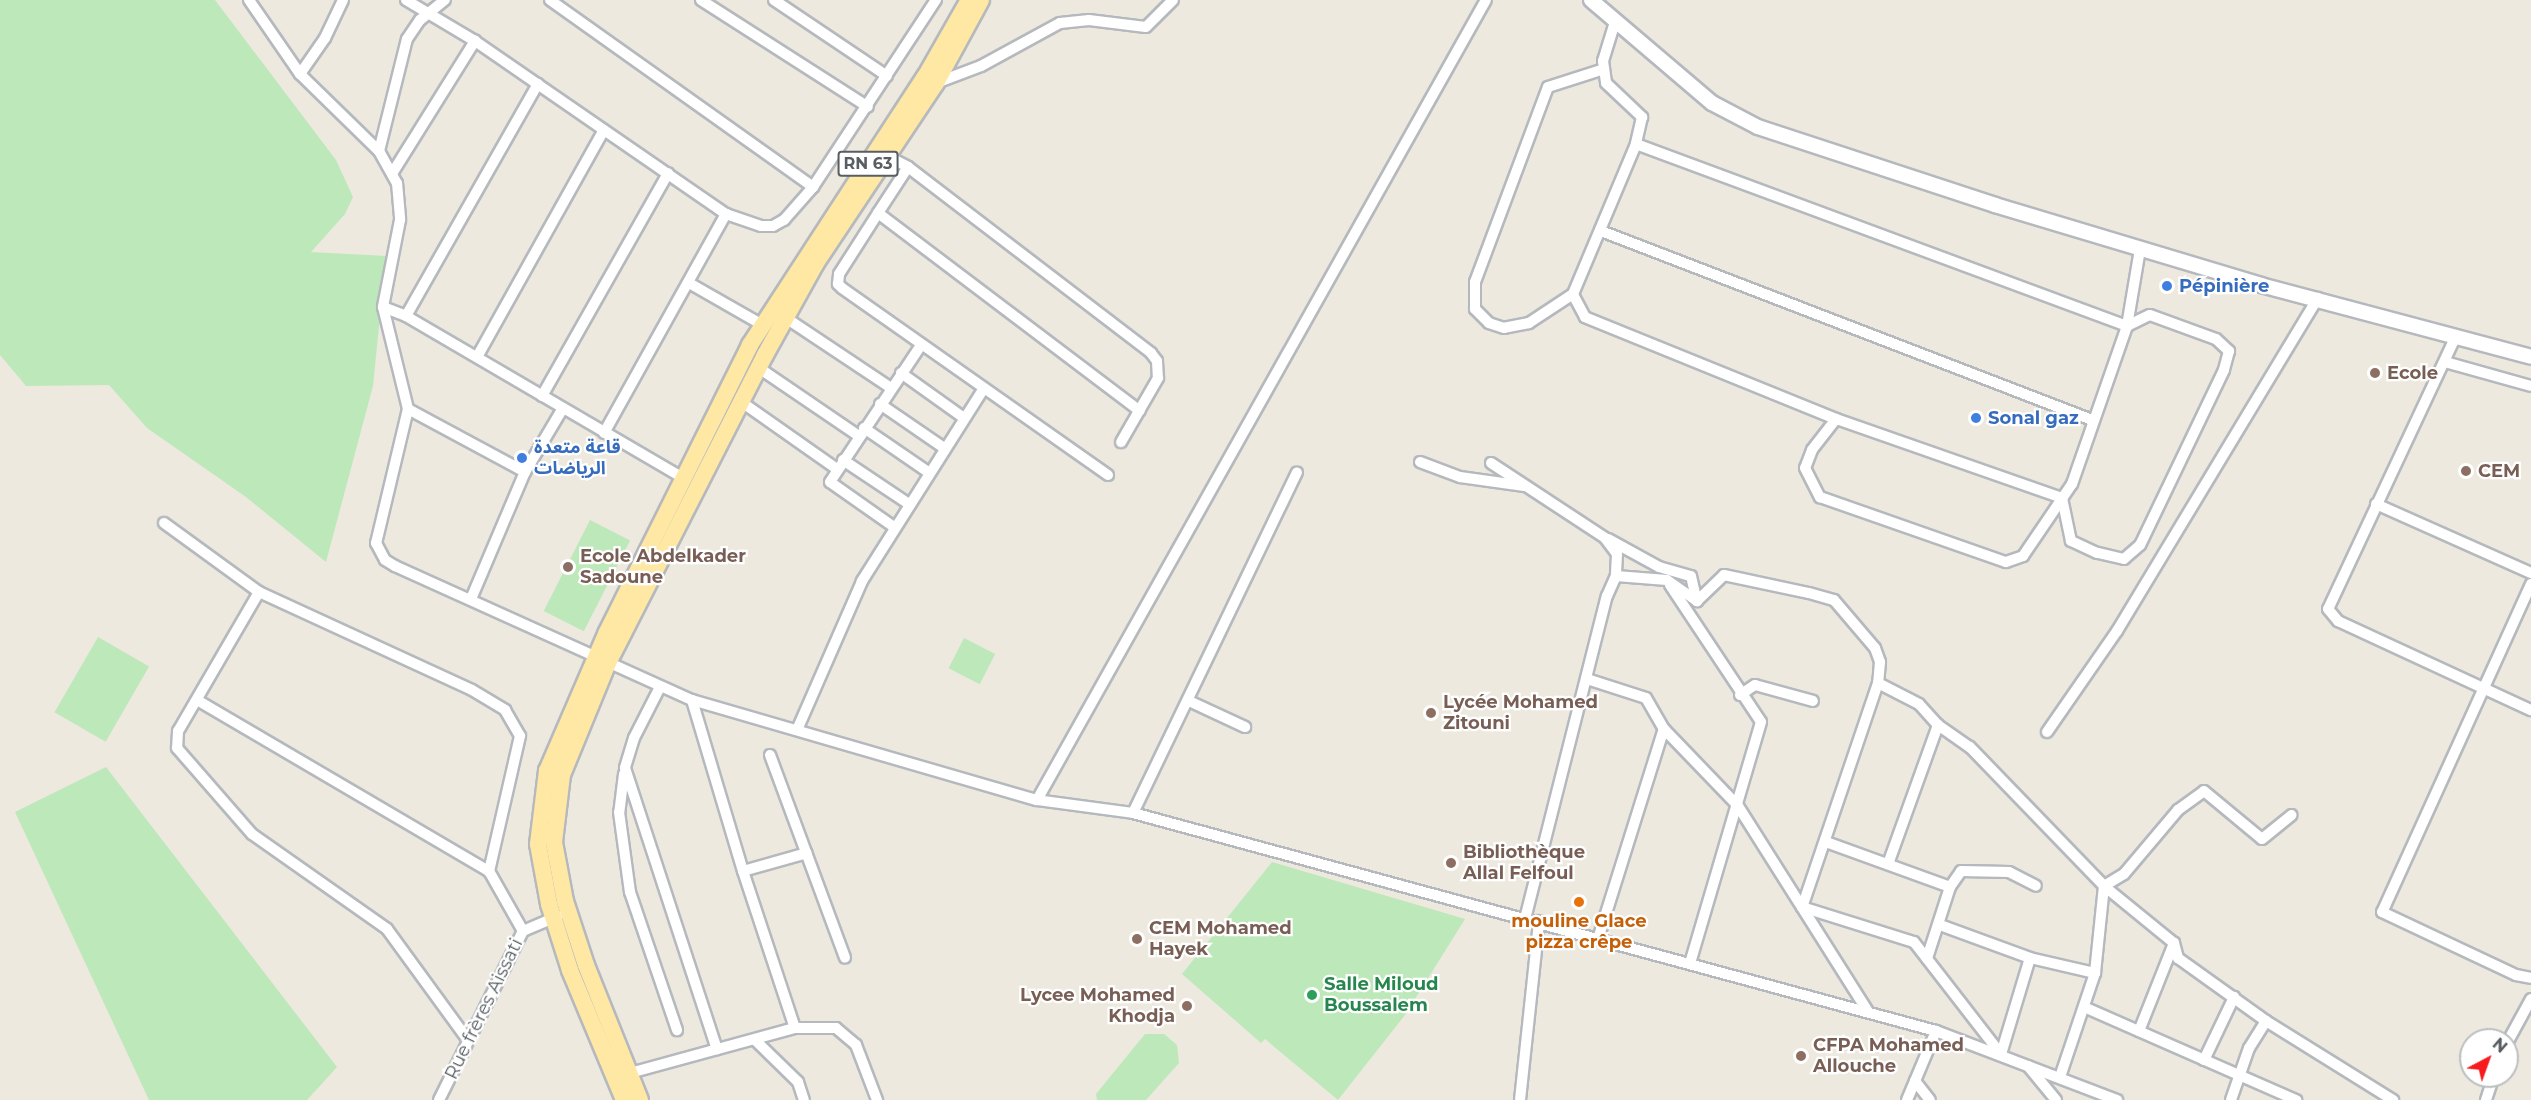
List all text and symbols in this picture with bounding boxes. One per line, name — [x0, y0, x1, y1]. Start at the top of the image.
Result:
road number: RN 63 — [836, 151, 900, 177]
place label: Pépinière — [2179, 275, 2269, 297]
marker: Pépinière — [2160, 279, 2174, 293]
place label: Ecole — [2387, 362, 2438, 384]
marker: Ecole — [2368, 366, 2382, 380]
place label: Sonal gaz — [1988, 407, 2079, 429]
marker: Sonal gaz — [1969, 411, 1983, 425]
place label: قاعة متعدة الرياضات — [534, 437, 620, 480]
marker: قاعة متعدة الرياضات — [515, 451, 529, 465]
place label: CEM — [2478, 460, 2520, 482]
marker: CEM — [2459, 464, 2473, 478]
place label: Ecole Abdelkader Sadoune — [580, 546, 746, 588]
marker: Ecole Abdelkader Sadoune — [561, 560, 575, 574]
place label: Lycée Mohamed Zitouni — [1443, 692, 1598, 734]
marker: Lycée Mohamed Zitouni — [1424, 706, 1438, 720]
place label: Bibliothèque Allal Felfoul — [1463, 842, 1585, 884]
marker: Bibliothèque Allal Felfoul — [1444, 856, 1458, 870]
marker: mouline Glace pizza crêpe — [1572, 895, 1586, 909]
place label: mouline Glace pizza crêpe — [1511, 911, 1647, 954]
place label: CEM Mohamed Hayek — [1149, 918, 1292, 960]
marker: CEM Mohamed Hayek — [1130, 932, 1144, 946]
street label: Rue frères Aissati — [441, 935, 527, 1083]
place label: Salle Miloud Boussalem — [1324, 974, 1439, 1016]
place label: Lycee Mohamed Khodja — [1020, 985, 1175, 1028]
marker: Salle Miloud Boussalem — [1305, 988, 1319, 1002]
marker: Lycee Mohamed Khodja — [1180, 999, 1194, 1013]
north arrow — [2459, 1028, 2519, 1088]
text: N — [2489, 1034, 2511, 1057]
place label: CFPA Mohamed Allouche — [1813, 1035, 1964, 1078]
marker: CFPA Mohamed Allouche — [1794, 1049, 1808, 1063]

